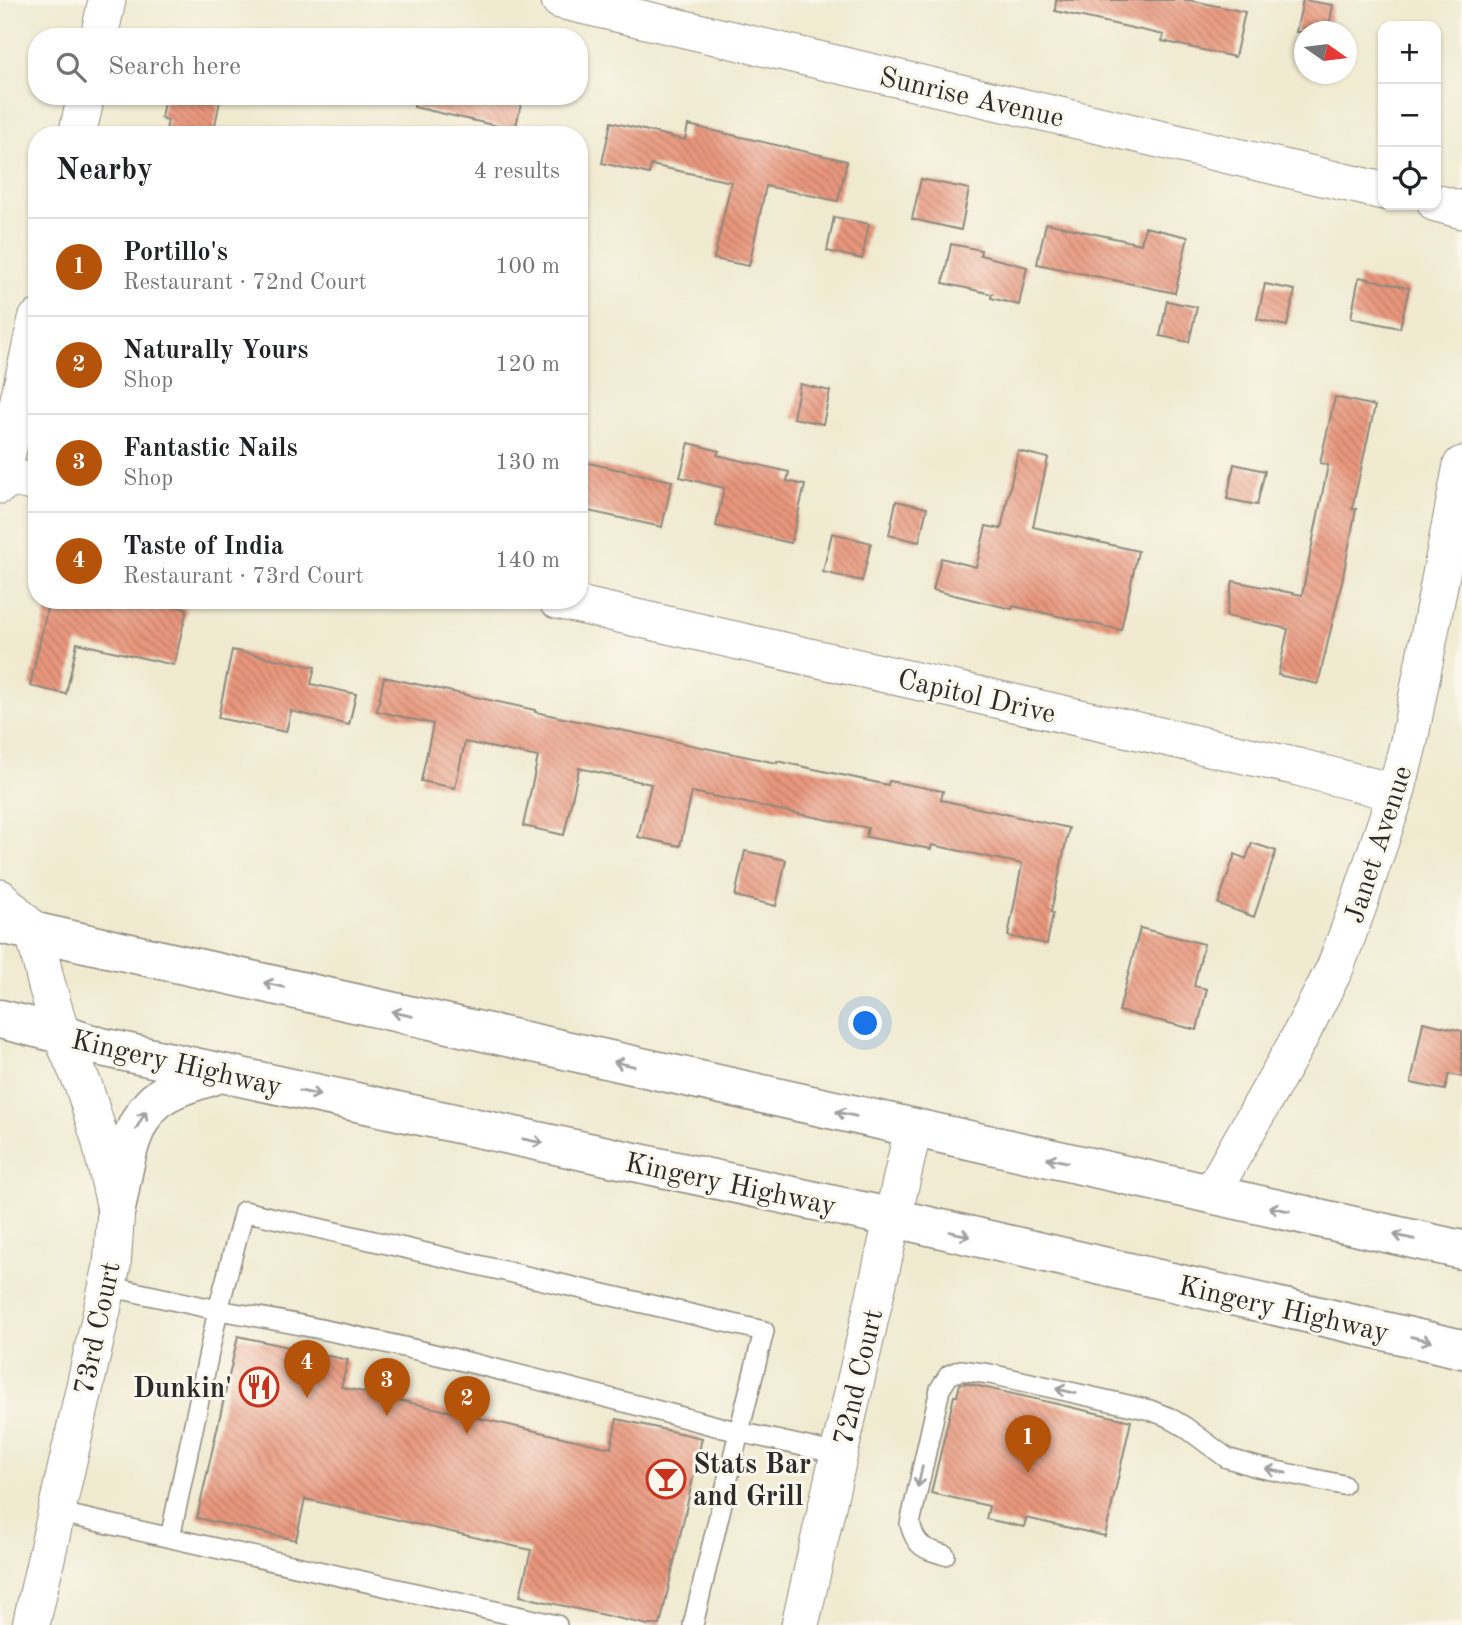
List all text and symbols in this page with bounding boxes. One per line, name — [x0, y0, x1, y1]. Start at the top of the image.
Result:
north arrow — [1294, 21, 1357, 84]
map controls — [1378, 21, 1441, 210]
button: + — [1378, 21, 1441, 84]
search box — [28, 28, 588, 105]
icon: search — [52, 48, 90, 86]
text: Search here — [108, 54, 241, 80]
street label: Sunrise Avenue — [876, 64, 1066, 134]
button: − — [1378, 84, 1441, 147]
button: locate — [1378, 147, 1441, 210]
text: Nearby — [56, 156, 153, 186]
text: 4 results — [474, 160, 560, 183]
text: Portillo's — [123, 240, 228, 266]
text: 1 — [72, 255, 86, 278]
text: 100 m — [495, 255, 560, 278]
text: Restaurant · 72nd Court — [123, 271, 366, 294]
text: Naturally Yours — [123, 338, 308, 364]
text: 2 — [72, 353, 86, 376]
text: 120 m — [495, 353, 560, 376]
text: Shop — [123, 369, 173, 392]
text: Fantastic Nails — [123, 436, 298, 462]
text: 3 — [72, 451, 86, 474]
text: 130 m — [495, 451, 560, 474]
text: Shop — [123, 467, 173, 490]
text: Taste of India — [123, 534, 284, 560]
text: 4 — [72, 549, 86, 572]
text: 140 m — [495, 549, 560, 572]
text: Restaurant · 73rd Court — [123, 565, 363, 588]
street label: Capitol Drive — [895, 666, 1058, 730]
street label: Janet Avenue — [1341, 763, 1418, 927]
one-way arrow — [263, 977, 286, 991]
one-way arrow — [391, 1006, 414, 1020]
your location — [848, 1006, 882, 1040]
street label: Kingery Highway — [68, 1027, 284, 1103]
one-way arrow — [613, 1056, 636, 1070]
one-way arrow — [298, 1086, 321, 1100]
one-way arrow — [835, 1106, 858, 1120]
one-way arrow — [135, 1111, 149, 1131]
one-way arrow — [521, 1134, 544, 1148]
street label: Kingery Highway — [622, 1150, 839, 1222]
one-way arrow — [1046, 1153, 1069, 1166]
one-way arrow — [1268, 1202, 1291, 1216]
one-way arrow — [948, 1228, 971, 1241]
one-way arrow — [1393, 1230, 1416, 1243]
street label: 73rd Court — [71, 1260, 127, 1398]
street label: Kingery Highway — [1175, 1273, 1391, 1349]
street label: 72nd Court — [831, 1307, 889, 1449]
one-way arrow — [1409, 1333, 1432, 1347]
pin: 4 — [284, 1340, 330, 1398]
pin: 3 — [364, 1358, 410, 1416]
restaurant icon: Dunkin' — [238, 1366, 280, 1408]
place label: Dunkin' — [133, 1376, 232, 1404]
pin: 2 — [444, 1376, 490, 1434]
one-way arrow — [1055, 1384, 1078, 1398]
pin: 1 — [1005, 1415, 1051, 1473]
place label: Stats Bar and Grill — [693, 1452, 811, 1512]
bar icon: Stats Bar and Grill — [645, 1458, 687, 1500]
one-way arrow — [1265, 1463, 1288, 1477]
one-way arrow — [913, 1465, 927, 1488]

